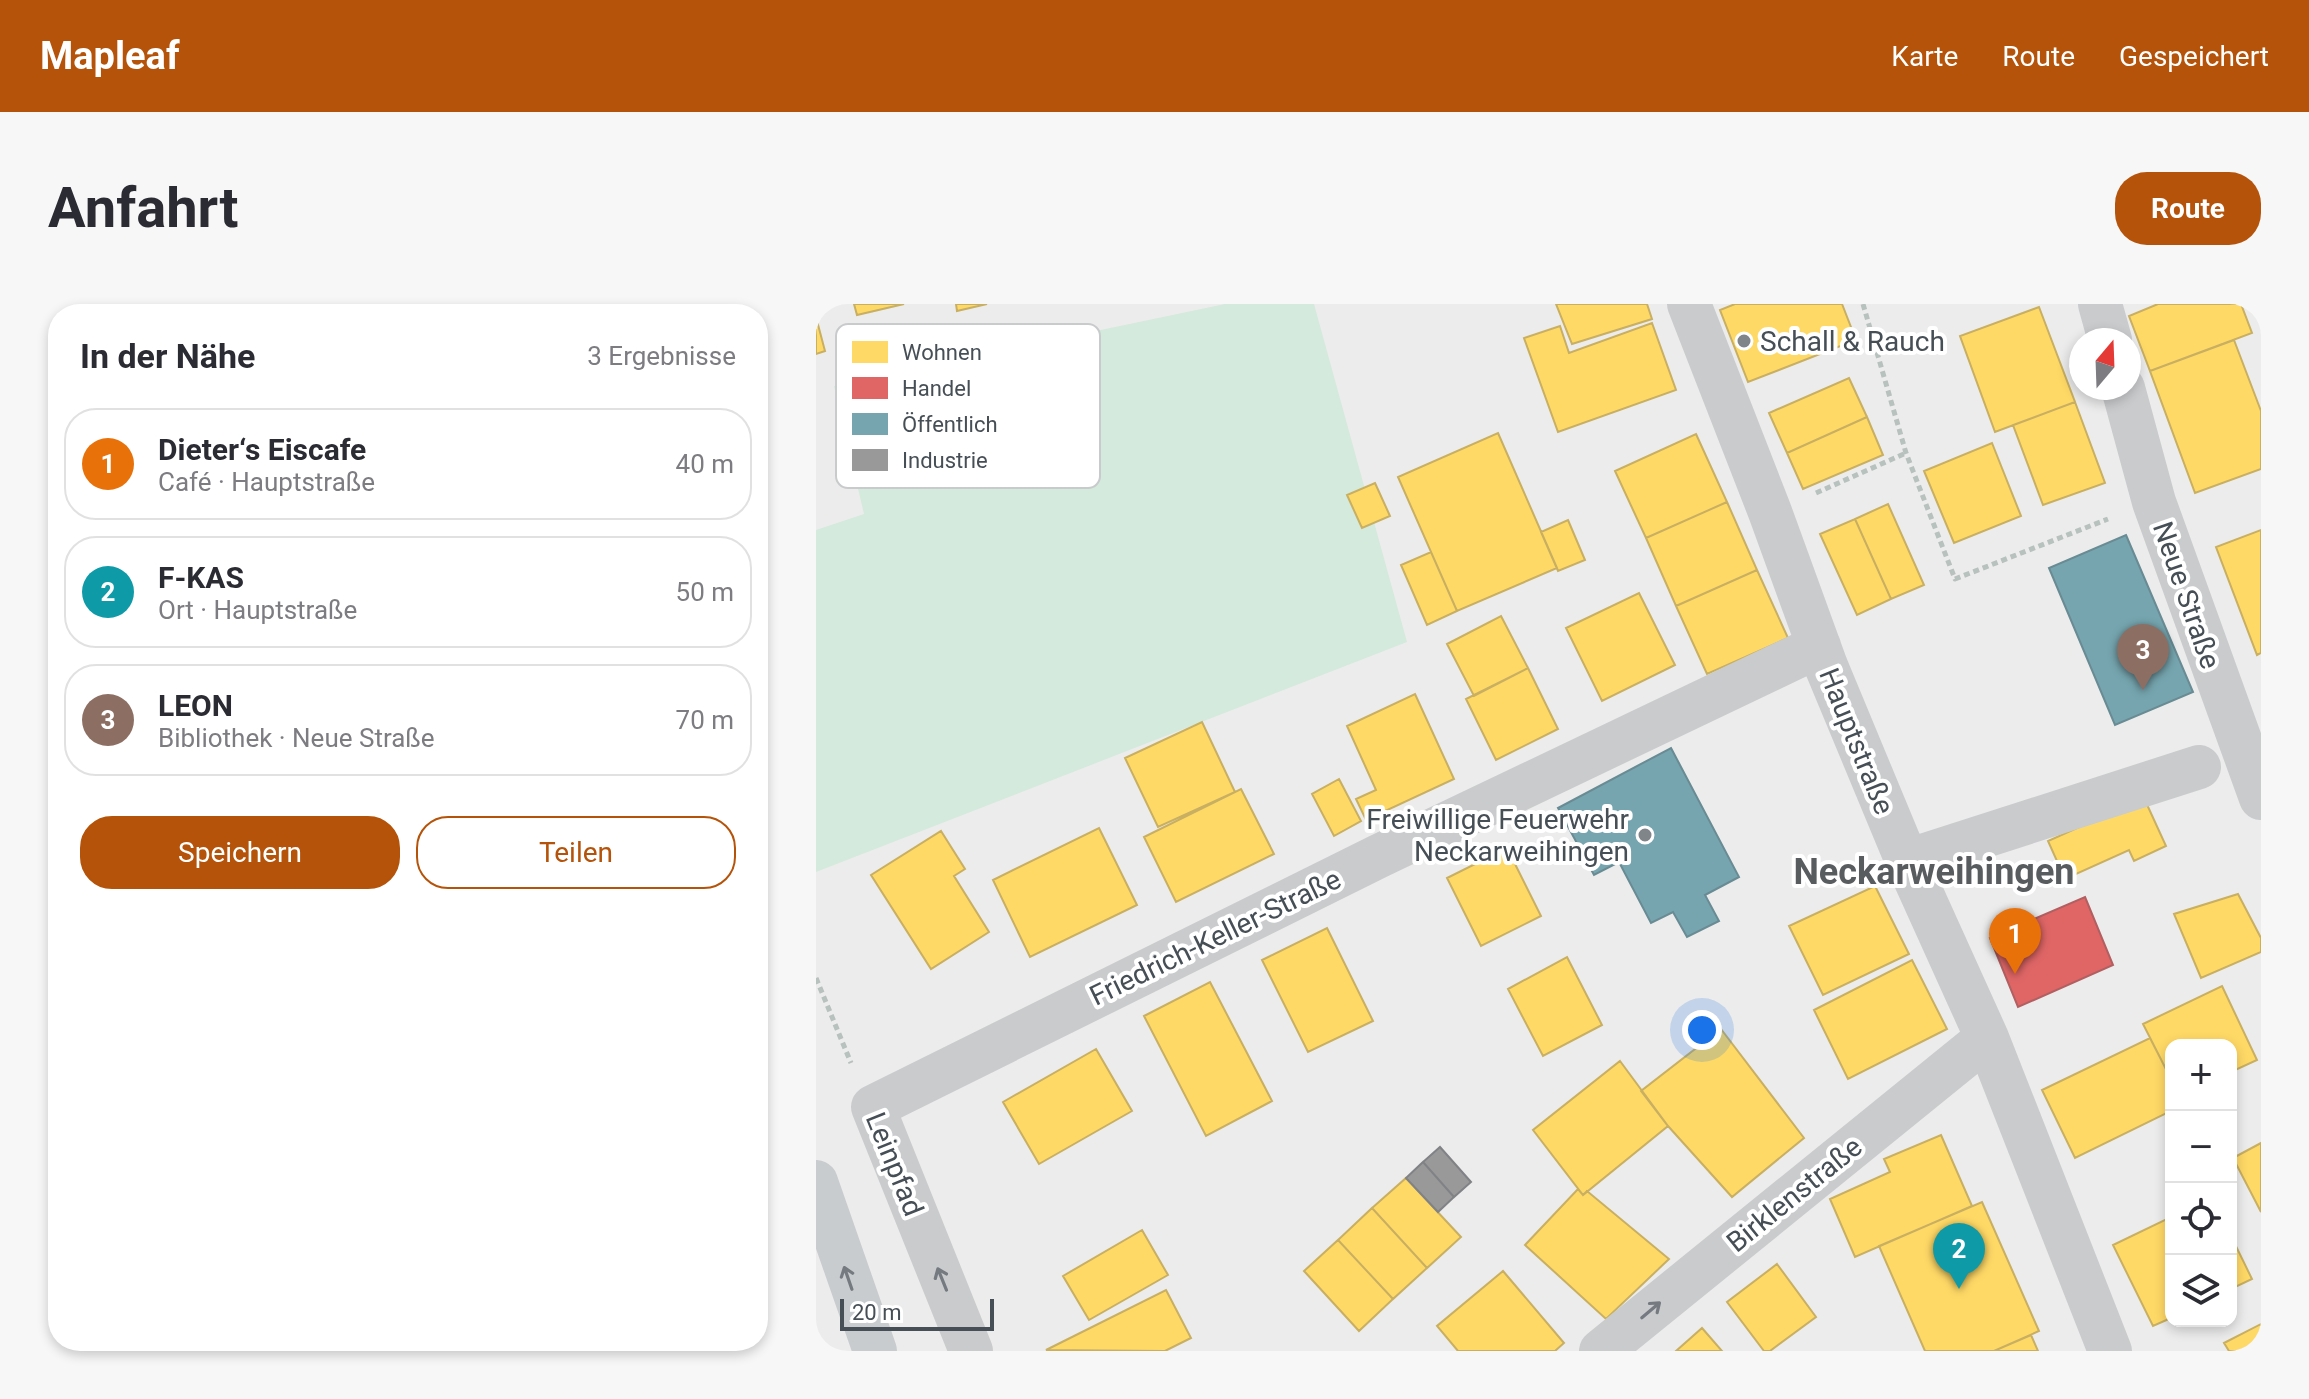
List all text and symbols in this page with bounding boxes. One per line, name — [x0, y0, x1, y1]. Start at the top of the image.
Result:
text: Mapleaf — [40, 34, 180, 78]
text: Karte — [1891, 40, 1958, 73]
text: Route — [2002, 40, 2075, 73]
text: Gespeichert — [2119, 40, 2269, 73]
button: Route — [2115, 172, 2261, 245]
text: Anfahrt — [48, 175, 238, 241]
legend — [836, 324, 1100, 488]
place label: Schall & Rauch — [1760, 325, 1945, 358]
north arrow — [2069, 328, 2141, 400]
marker: Schall & Rauch — [1735, 332, 1753, 350]
text: In der Nähe — [80, 336, 255, 376]
text: Wohnen — [902, 340, 982, 365]
text: 3 Ergebnisse — [587, 341, 736, 371]
text: Handel — [902, 376, 971, 401]
text: Öffentlich — [902, 412, 998, 437]
text: Dieter‘s Eiscafe — [158, 432, 366, 467]
text: Industrie — [902, 448, 988, 473]
text: 1 — [101, 449, 115, 479]
text: 40 m — [676, 449, 734, 479]
text: Café · Hauptstraße — [158, 467, 375, 497]
street label: Neue Straße — [2146, 517, 2227, 673]
text: F-KAS — [158, 560, 244, 595]
text: 2 — [101, 577, 115, 607]
text: 50 m — [676, 577, 734, 607]
text: Ort · Hauptstraße — [158, 595, 357, 625]
pin: 3 — [2117, 624, 2169, 690]
street label: Hauptstraße — [1812, 663, 1901, 819]
text: LEON — [158, 688, 233, 723]
text: 3 — [101, 705, 115, 735]
text: 70 m — [676, 705, 734, 735]
text: Bibliothek · Neue Straße — [158, 723, 435, 753]
place label: Freiwillige Feuerwehr Neckarweihingen — [1366, 803, 1630, 868]
button: Speichern — [80, 816, 400, 889]
button: Teilen — [416, 816, 736, 889]
marker: Freiwillige Feuerwehr Neckarweihingen — [1636, 826, 1654, 844]
district label: Neckarweihingen — [1793, 851, 2075, 893]
street label: Friedrich-Keller-Straße — [1084, 862, 1346, 1013]
pin: 1 — [1989, 908, 2041, 974]
your location — [1682, 1010, 1722, 1050]
map controls — [2165, 1039, 2237, 1327]
button: + — [2165, 1039, 2237, 1111]
street label: Leinpfad — [859, 1108, 930, 1221]
button: − — [2165, 1111, 2237, 1183]
street label: Birklenstraße — [1720, 1130, 1869, 1259]
button: locate — [2165, 1183, 2237, 1255]
pin: 2 — [1933, 1223, 1985, 1289]
button: layers — [2165, 1255, 2237, 1327]
one-way arrow — [840, 1265, 855, 1290]
one-way arrow — [934, 1267, 948, 1292]
scale bar — [840, 1295, 994, 1331]
text: 20 m — [852, 1300, 901, 1325]
one-way arrow — [1640, 1301, 1660, 1319]

